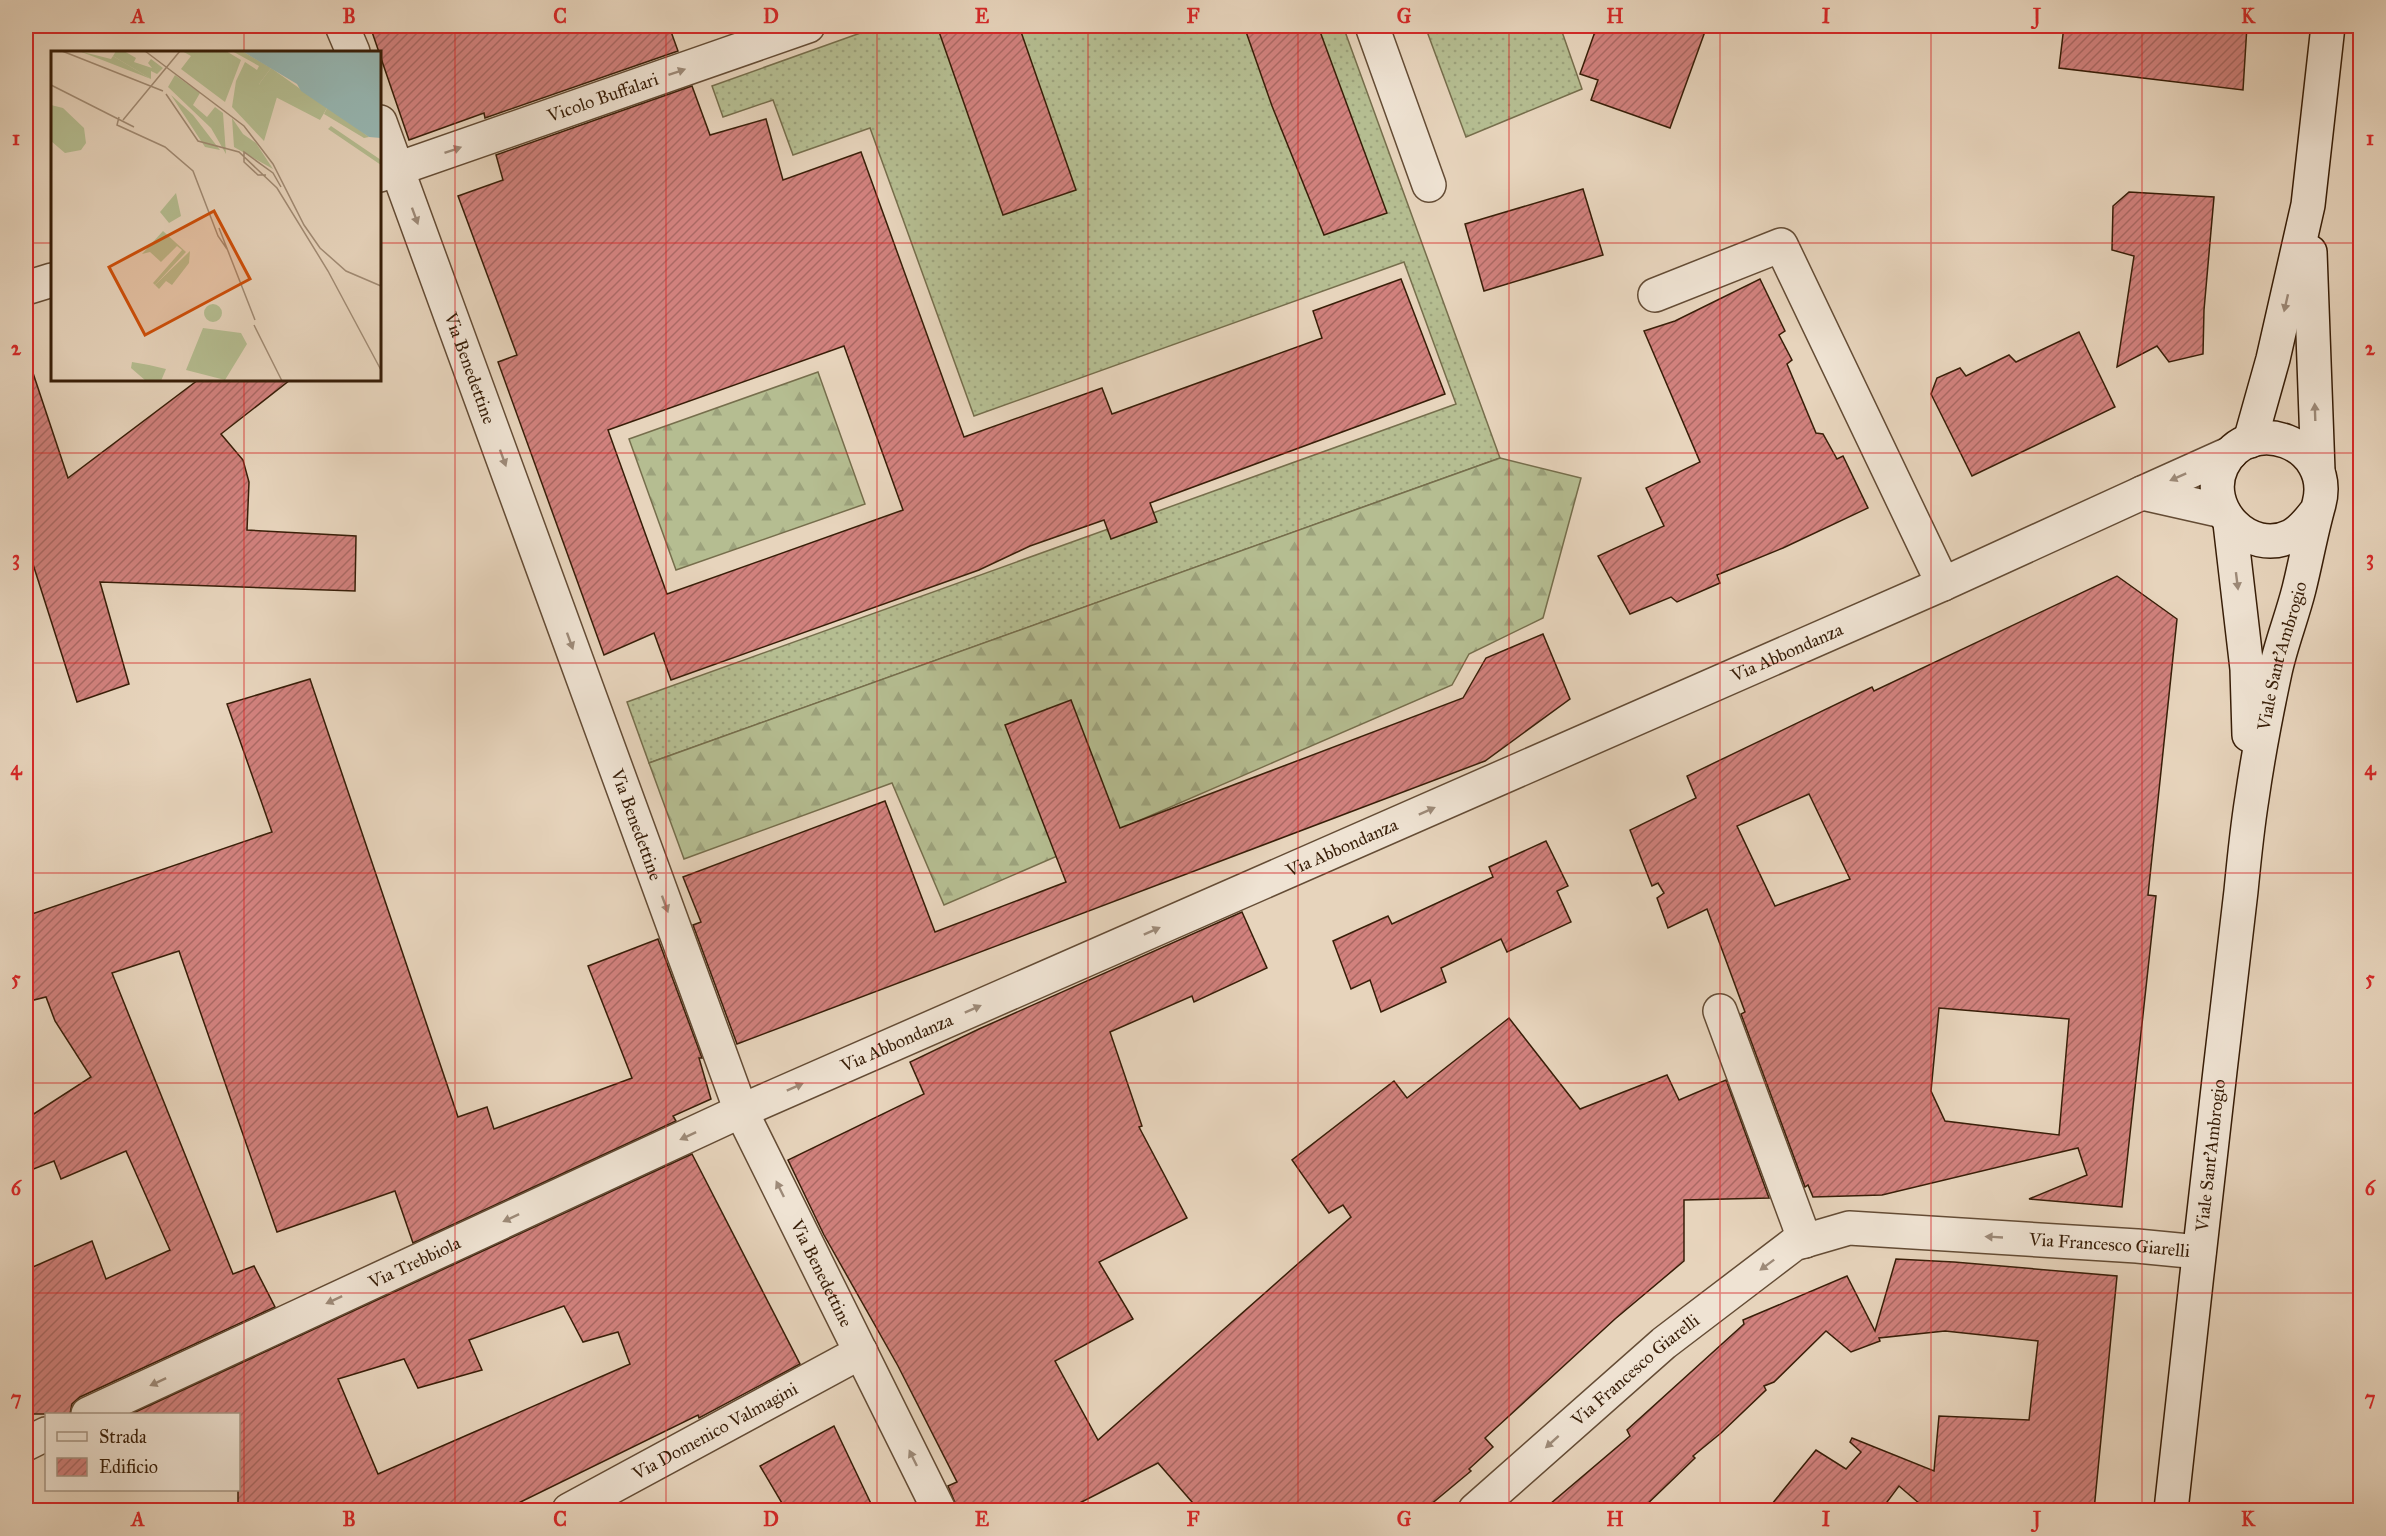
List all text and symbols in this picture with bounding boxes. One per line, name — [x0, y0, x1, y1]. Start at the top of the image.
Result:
text: A — [129, 4, 145, 28]
text: B — [342, 4, 356, 28]
text: C — [553, 4, 567, 28]
text: D — [763, 4, 779, 28]
text: E — [975, 4, 990, 28]
text: F — [1186, 4, 1200, 28]
text: G — [1397, 4, 1412, 28]
text: H — [1606, 4, 1624, 28]
text: I — [1822, 4, 1831, 28]
text: J — [2030, 4, 2042, 30]
text: K — [2241, 4, 2256, 28]
inset map — [51, 51, 381, 381]
one-way arrow — [668, 66, 686, 76]
street label: Vicolo Buffalari — [543, 68, 661, 127]
text: 1 — [12, 126, 20, 150]
text: 1 — [2366, 126, 2374, 150]
one-way arrow — [444, 145, 462, 155]
one-way arrow — [410, 207, 420, 225]
one-way arrow — [2281, 294, 2290, 313]
street label: Via Benedettine — [439, 308, 500, 427]
text: 2 — [11, 336, 22, 360]
text: 2 — [2365, 336, 2376, 360]
one-way arrow — [2310, 403, 2320, 422]
one-way arrow — [499, 449, 508, 467]
one-way arrow — [2169, 473, 2186, 482]
text: 3 — [12, 546, 20, 571]
text: 3 — [2366, 546, 2374, 571]
one-way arrow — [2232, 571, 2242, 590]
street label: Viale Sant'Ambrogio — [2252, 579, 2311, 733]
street label: Via Abbondanza — [1727, 618, 1847, 687]
one-way arrow — [565, 633, 575, 651]
text: 4 — [10, 756, 22, 781]
text: 4 — [2364, 756, 2376, 781]
street label: Via Benedettine — [606, 765, 667, 883]
one-way arrow — [1418, 806, 1435, 815]
street label: Via Abbondanza — [1282, 813, 1402, 882]
one-way arrow — [661, 895, 671, 913]
one-way arrow — [1143, 926, 1161, 936]
text: 5 — [11, 966, 21, 990]
text: 5 — [2365, 966, 2375, 990]
one-way arrow — [965, 1004, 983, 1014]
street label: Via Abbondanza — [837, 1008, 956, 1077]
street label: Viale Sant'Ambrogio — [2191, 1078, 2230, 1233]
one-way arrow — [786, 1083, 803, 1092]
one-way arrow — [679, 1131, 696, 1140]
text: 6 — [11, 1176, 23, 1200]
text: 6 — [2365, 1176, 2377, 1200]
one-way arrow — [775, 1181, 785, 1198]
one-way arrow — [503, 1213, 520, 1222]
street label: Via Benedettine — [785, 1215, 857, 1331]
street label: Via Francesco Giarelli — [2027, 1228, 2191, 1262]
street label: Via Trebbiola — [364, 1232, 464, 1294]
one-way arrow — [1985, 1232, 2004, 1242]
one-way arrow — [1759, 1259, 1775, 1271]
one-way arrow — [326, 1296, 343, 1305]
street label: Via Francesco Giarelli — [1566, 1309, 1704, 1431]
street label: Via Domenico Valmagini — [628, 1377, 801, 1485]
one-way arrow — [149, 1378, 166, 1387]
text: 7 — [11, 1386, 22, 1410]
text: 7 — [2365, 1386, 2376, 1410]
legend — [45, 1413, 240, 1491]
text: Strada — [99, 1426, 147, 1448]
one-way arrow — [1545, 1435, 1560, 1448]
one-way arrow — [908, 1449, 918, 1466]
text: Edificio — [99, 1456, 158, 1478]
text: A — [129, 1507, 145, 1531]
text: B — [342, 1507, 356, 1531]
text: C — [553, 1507, 567, 1531]
text: D — [763, 1507, 779, 1531]
text: E — [975, 1507, 990, 1531]
text: F — [1186, 1507, 1200, 1531]
text: G — [1397, 1507, 1412, 1531]
text: H — [1606, 1507, 1624, 1531]
text: I — [1822, 1507, 1831, 1531]
text: J — [2030, 1507, 2042, 1533]
text: K — [2241, 1507, 2256, 1531]

